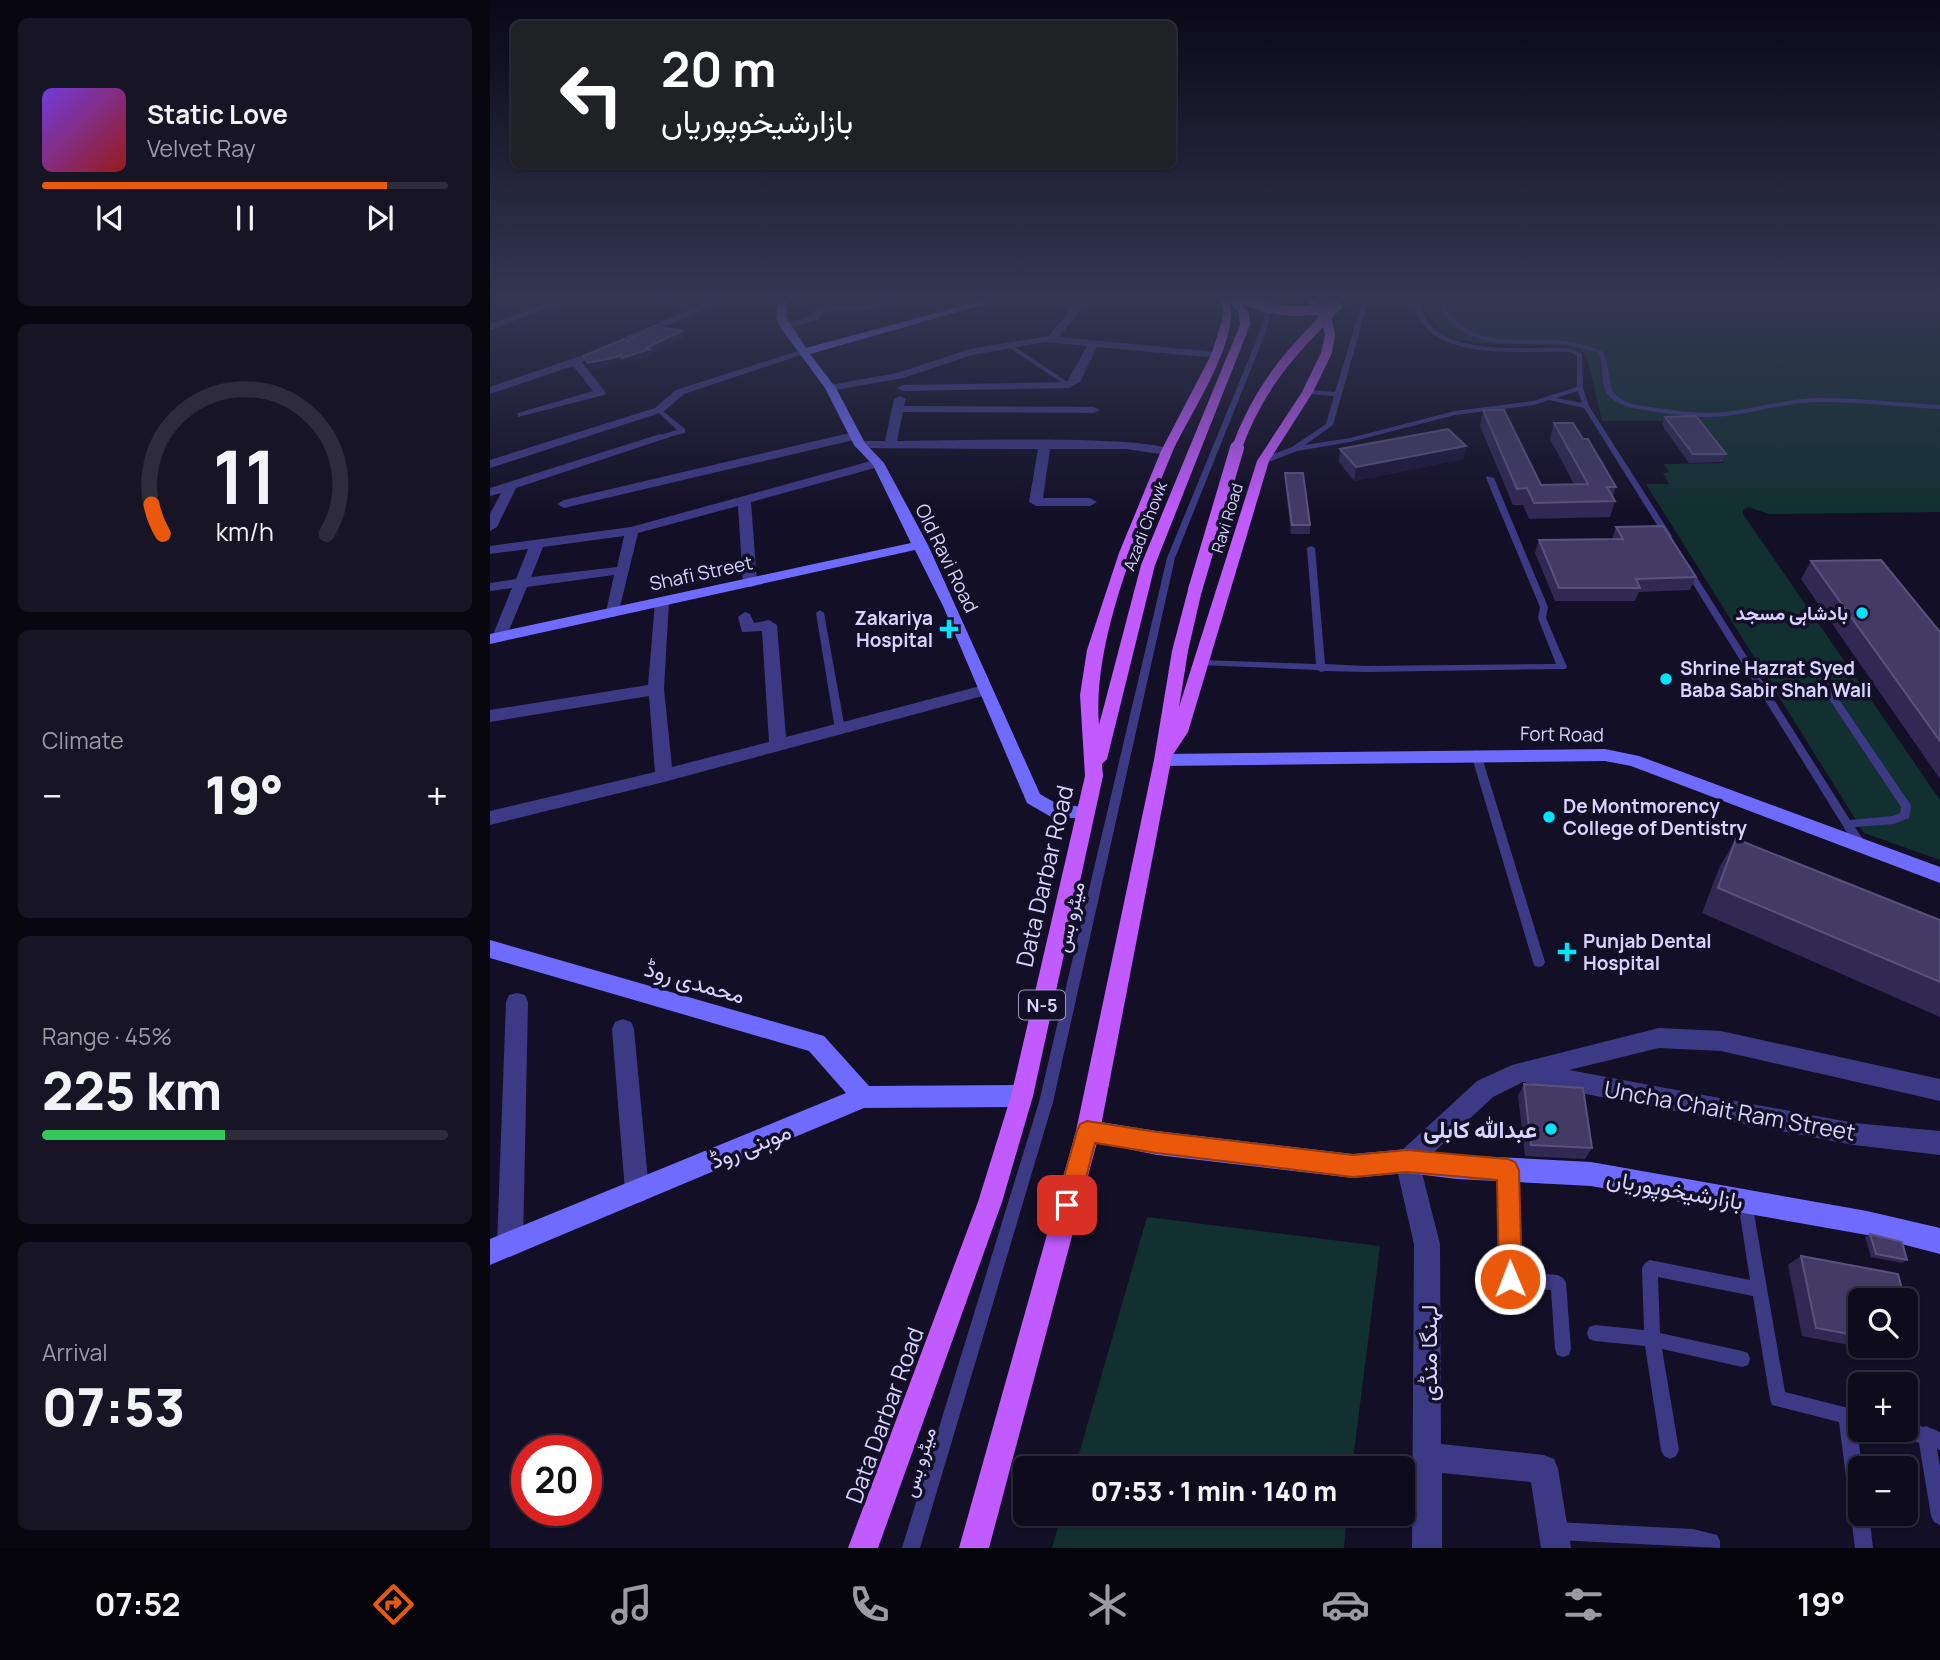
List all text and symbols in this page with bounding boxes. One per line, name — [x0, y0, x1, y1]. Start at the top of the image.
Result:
text: 20 m — [661, 35, 776, 102]
icon: left — [546, 49, 637, 140]
text: Static Love — [147, 96, 288, 132]
text: بازارشیخوپوریاں — [661, 99, 853, 143]
text: Velvet Ray — [147, 132, 256, 164]
icon: previous — [91, 199, 129, 237]
icon: pause — [226, 199, 264, 237]
icon: next — [361, 199, 399, 237]
text: 11 — [213, 426, 277, 526]
street label: Azadi Chowk — [1118, 477, 1172, 574]
street label: Ravi Road — [1206, 481, 1248, 555]
street label: Old Ravi Road — [909, 499, 985, 617]
text: km/h — [216, 514, 274, 549]
street label: Shafi Street — [647, 549, 755, 597]
place label: بادشاہی مسجد — [1736, 600, 1848, 626]
place label: Zakariya Hospital — [854, 605, 933, 653]
marker: بادشاہی مسجد — [1854, 605, 1870, 621]
marker: Zakariya Hospital — [939, 619, 959, 639]
place label: Shrine Hazrat Syed Baba Sabir Shah Wali — [1680, 655, 1872, 703]
marker: Shrine Hazrat Syed Baba Sabir Shah Wali — [1658, 671, 1674, 687]
street label: Fort Road — [1520, 720, 1604, 748]
text: Climate — [42, 724, 124, 756]
text: 19° — [205, 759, 284, 830]
text: − — [42, 769, 63, 821]
text: + — [426, 769, 448, 821]
street label: Data Darbar Road — [1008, 782, 1080, 970]
place label: De Montmorency College of Dentistry — [1563, 793, 1747, 841]
marker: De Montmorency College of Dentistry — [1541, 809, 1557, 825]
street label: میٹرو بس — [1049, 879, 1091, 955]
place label: Punjab Dental Hospital — [1583, 928, 1712, 976]
marker: Punjab Dental Hospital — [1557, 942, 1577, 962]
street label: محمدی روڈ — [641, 951, 749, 1011]
road number: N-5 — [1019, 990, 1065, 1020]
text: Range · 45% — [42, 1020, 172, 1052]
text: 225 km — [42, 1055, 222, 1126]
street label: Uncha Chait Ram Street — [1602, 1072, 1858, 1148]
place label: عبدﷲ کابلی — [1423, 1113, 1537, 1145]
street label: موہنی روڈ — [705, 1114, 795, 1176]
marker: عبدﷲ کابلی — [1543, 1121, 1559, 1137]
street label: بازارشیخوپوریاں — [1604, 1161, 1746, 1218]
pin — [1037, 1175, 1097, 1235]
icon: arrive — [1048, 1186, 1086, 1224]
position arrow — [1473, 1242, 1547, 1316]
map controls — [1848, 1288, 1918, 1526]
button: search — [1848, 1288, 1918, 1358]
street label: لہنگا منڈی — [1412, 1305, 1444, 1401]
street label: Data Darbar Road — [837, 1323, 931, 1507]
text: Arrival — [42, 1336, 108, 1368]
text: 07:53 — [42, 1371, 185, 1442]
button: + — [1848, 1372, 1918, 1442]
street label: میٹرو بس — [896, 1424, 942, 1500]
speed limit sign: 20 — [511, 1435, 602, 1526]
button: − — [1848, 1456, 1918, 1526]
text: 07:53 · 1 min · 140 m — [1091, 1473, 1337, 1509]
icon: directions — [369, 1580, 418, 1629]
icon: music — [607, 1580, 656, 1629]
icon: phone — [845, 1580, 894, 1629]
icon: climate — [1083, 1580, 1132, 1629]
icon: car — [1321, 1580, 1370, 1629]
icon: filters — [1559, 1580, 1608, 1629]
text: 07:52 — [94, 1582, 181, 1626]
text: 19° — [1797, 1582, 1845, 1626]

